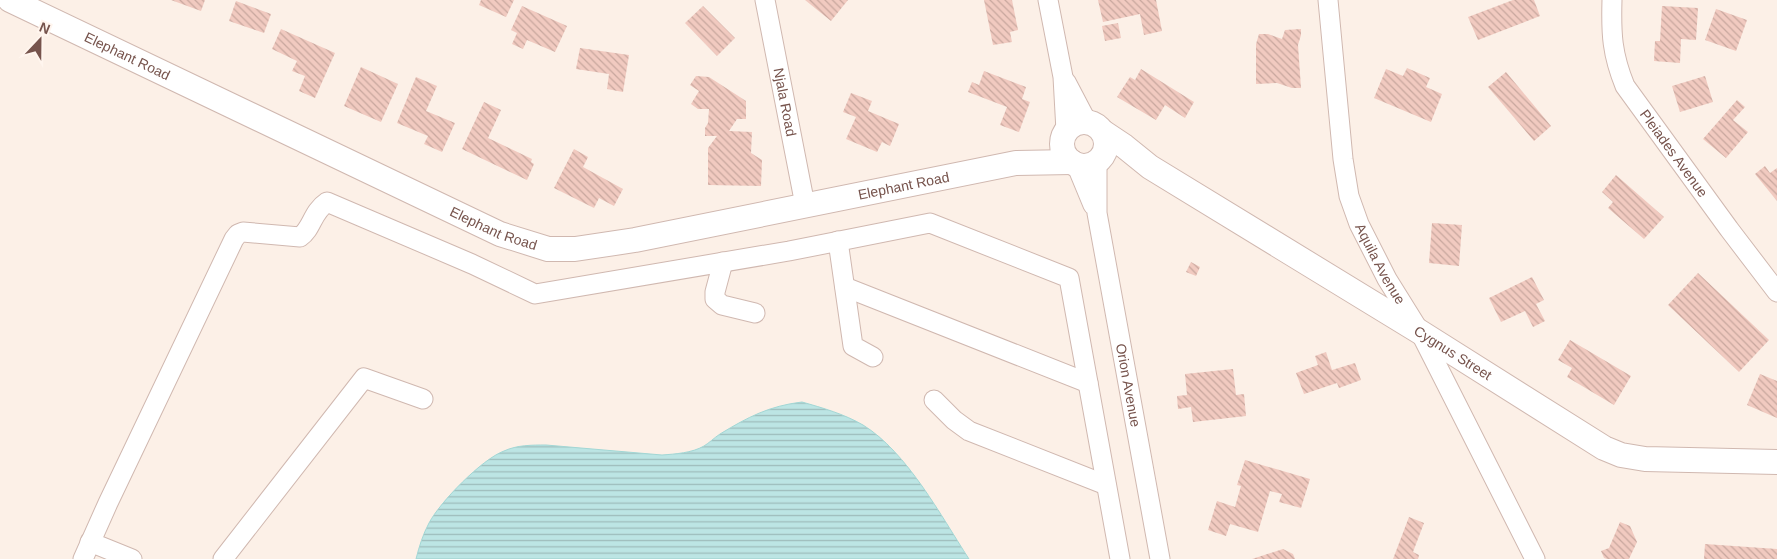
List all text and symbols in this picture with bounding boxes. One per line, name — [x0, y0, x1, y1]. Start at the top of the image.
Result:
north arrow — [15, 15, 65, 65]
text: N — [37, 19, 53, 37]
street label: Elephant Road — [82, 29, 173, 83]
street label: Njala Road — [770, 66, 799, 138]
street label: Pleiades Avenue — [1637, 106, 1711, 200]
street label: Elephant Road — [857, 169, 951, 203]
street label: Elephant Road — [447, 203, 539, 253]
street label: Aquila Avenue — [1352, 221, 1409, 307]
street label: Cygnus Street — [1411, 322, 1495, 383]
street label: Orion Avenue — [1113, 342, 1144, 428]

